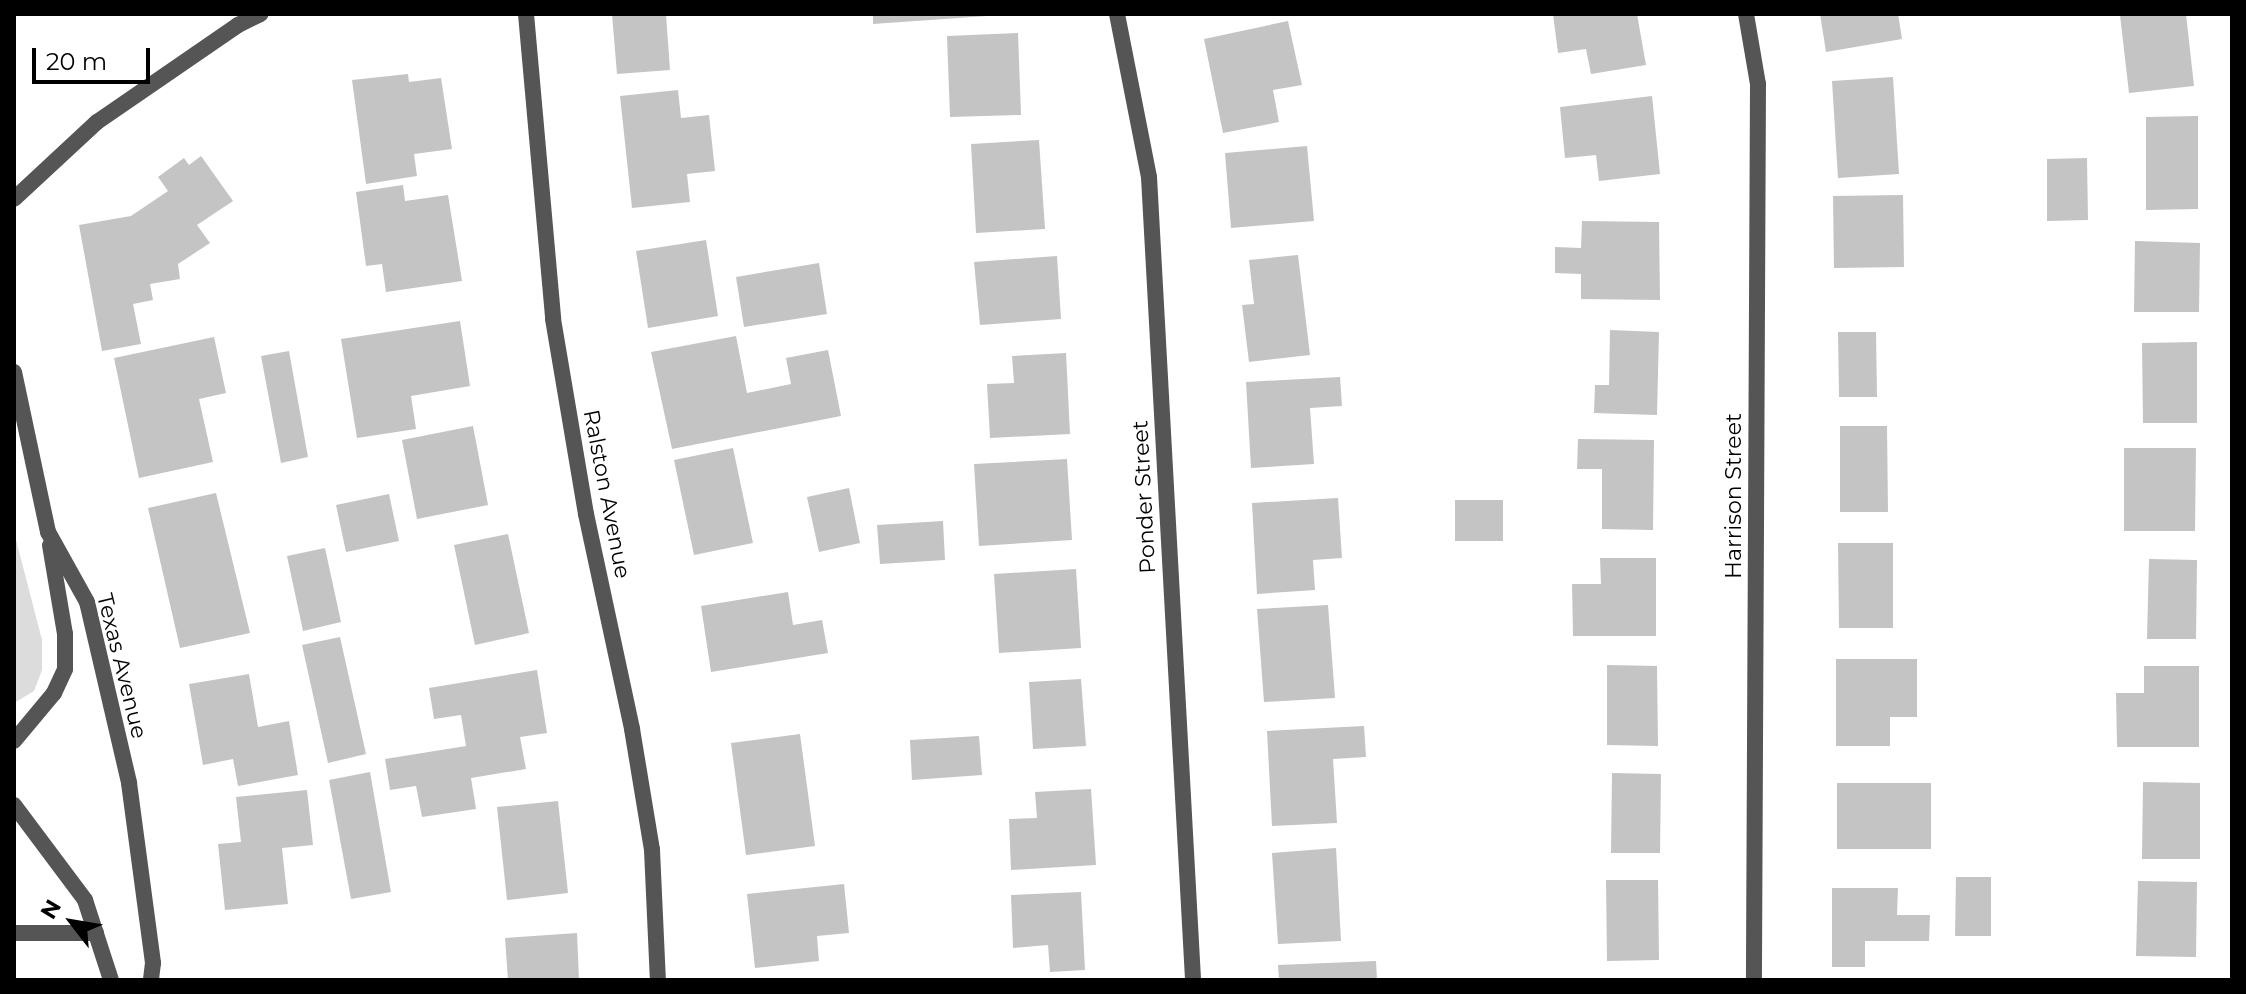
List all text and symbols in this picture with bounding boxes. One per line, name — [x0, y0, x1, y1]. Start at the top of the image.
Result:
scale bar — [36, 32, 154, 82]
text: 20 m — [46, 47, 107, 76]
street label: Ralston Avenue — [578, 407, 636, 581]
street label: Harrison Street — [1721, 413, 1747, 579]
street label: Ponder Street — [1127, 420, 1161, 574]
street label: Texas Avenue — [91, 591, 153, 741]
north arrow — [32, 882, 112, 962]
text: N — [35, 895, 67, 924]

